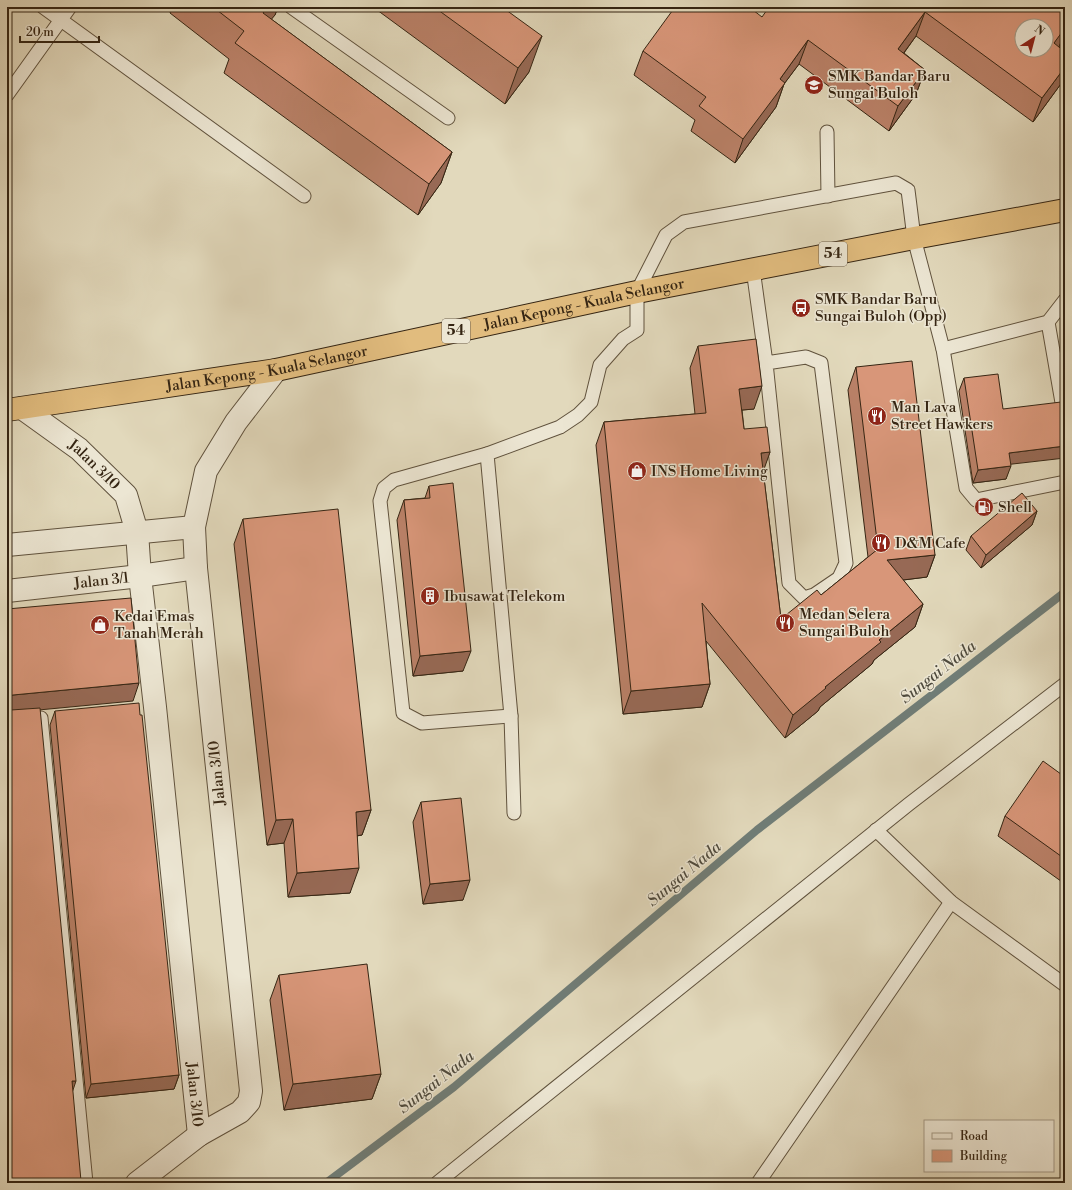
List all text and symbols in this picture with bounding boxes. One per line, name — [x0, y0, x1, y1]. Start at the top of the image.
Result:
scale bar — [20, 18, 99, 44]
north arrow — [1014, 18, 1054, 58]
text: N — [1032, 22, 1047, 39]
text: 20 m — [26, 25, 54, 40]
place label: SMK Bandar Baru Sungai Buloh — [828, 67, 951, 103]
school or university icon: SMK Bandar Baru Sungai Buloh — [803, 74, 825, 96]
road number: 54 — [819, 242, 847, 266]
street label: Jalan Kepong - Kuala Selangor — [481, 273, 687, 335]
place label: SMK Bandar Baru Sungai Buloh (Opp) — [815, 290, 947, 326]
bus stop icon: SMK Bandar Baru Sungai Buloh (Opp) — [790, 297, 812, 319]
road number: 54 — [442, 319, 470, 343]
street label: Jalan Kepong - Kuala Selangor — [163, 341, 370, 396]
place label: Man Lava Street Hawkers — [891, 398, 993, 434]
restaurant icon: Man Lava Street Hawkers — [866, 405, 888, 427]
street label: Jalan 3/10 — [64, 434, 125, 494]
shop icon: INS Home Living — [626, 460, 648, 482]
place label: INS Home Living — [651, 462, 768, 481]
fuel station icon: Shell — [973, 496, 995, 518]
place label: Shell — [998, 498, 1033, 517]
restaurant icon: D&M Cafe — [870, 532, 892, 554]
place label: D&M Cafe — [895, 534, 966, 553]
street label: Jalan 3/1 — [72, 568, 131, 593]
building icon: Ibusawat Telekom — [419, 585, 441, 607]
place label: Ibusawat Telekom — [444, 587, 565, 606]
place label: Medan Selera Sungai Buloh — [799, 605, 891, 641]
place label: Kedai Emas Tanah Merah — [114, 607, 204, 643]
restaurant icon: Medan Selera Sungai Buloh — [774, 612, 796, 634]
shop icon: Kedai Emas Tanah Merah — [89, 614, 111, 636]
water label: Sungai Nada — [896, 636, 980, 708]
street label: Jalan 3/10 — [204, 740, 230, 807]
water label: Sungai Nada — [643, 837, 725, 911]
water label: Sungai Nada — [394, 1046, 478, 1118]
street label: Jalan 3/10 — [182, 1060, 208, 1128]
legend — [924, 1120, 1054, 1172]
text: Road — [960, 1129, 988, 1144]
text: Building — [959, 1149, 1008, 1164]

